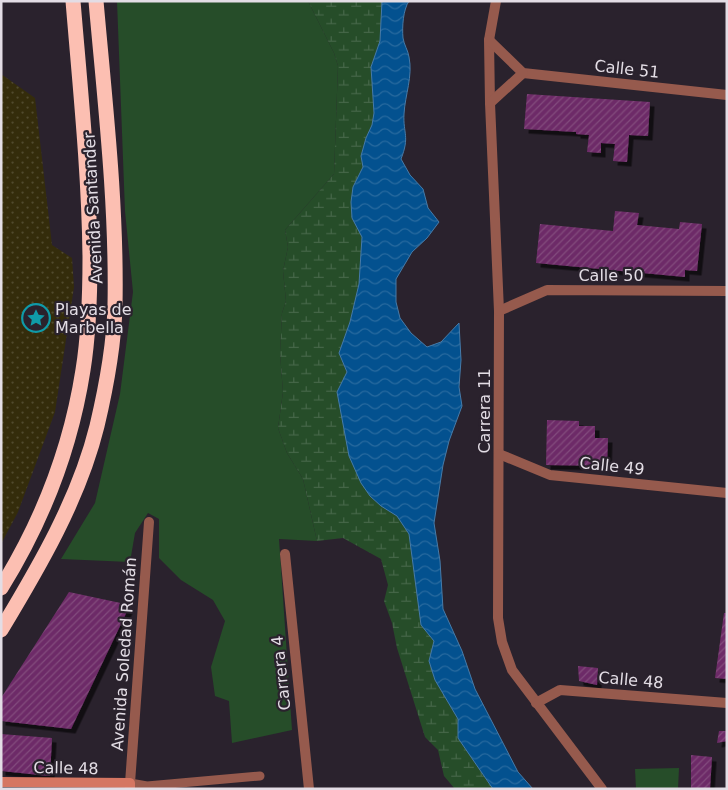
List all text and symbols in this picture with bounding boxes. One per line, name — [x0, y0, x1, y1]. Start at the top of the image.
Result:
street label: Calle 51 — [594, 56, 660, 82]
street label: Avenida Santander — [80, 131, 106, 284]
street label: Calle 50 — [578, 266, 644, 285]
place label: Playas de Marbella — [55, 300, 132, 337]
place icon: Playas de Marbella — [21, 303, 51, 333]
street label: Carrera 11 — [475, 368, 494, 454]
street label: Calle 49 — [579, 453, 645, 479]
street label: Avenida Soledad Román — [108, 557, 140, 751]
street label: Carrera 4 — [268, 635, 294, 711]
street label: Calle 48 — [598, 668, 664, 692]
street label: Calle 48 — [33, 758, 99, 778]

